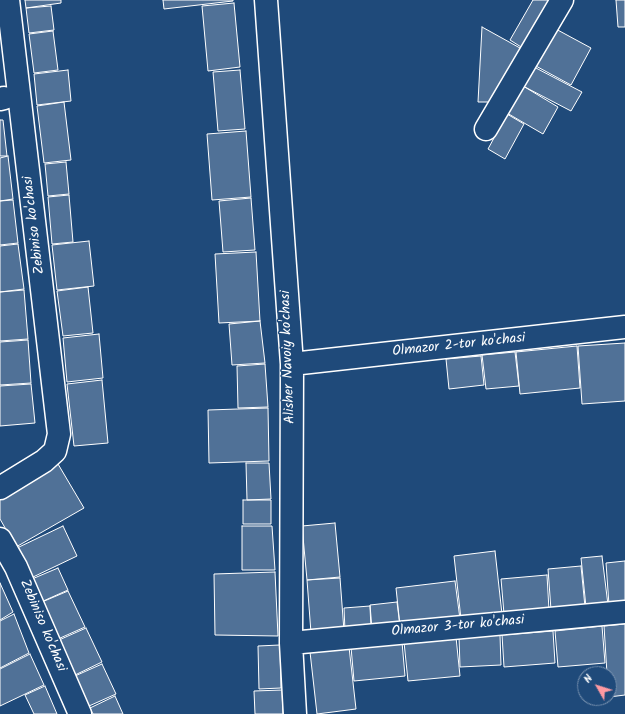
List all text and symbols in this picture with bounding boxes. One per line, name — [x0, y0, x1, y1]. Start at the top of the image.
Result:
street label: Zebiniso ko'chasi — [21, 175, 49, 275]
street label: Alisher Navoiy ko'chasi — [278, 290, 300, 424]
street label: Olmazor 2-tor ko'chasi — [392, 331, 526, 361]
street label: Zebiniso ko'chasi — [15, 577, 69, 675]
street label: Olmazor 3-tor ko'chasi — [391, 613, 525, 641]
north arrow — [577, 666, 617, 706]
text: N — [579, 671, 598, 687]

